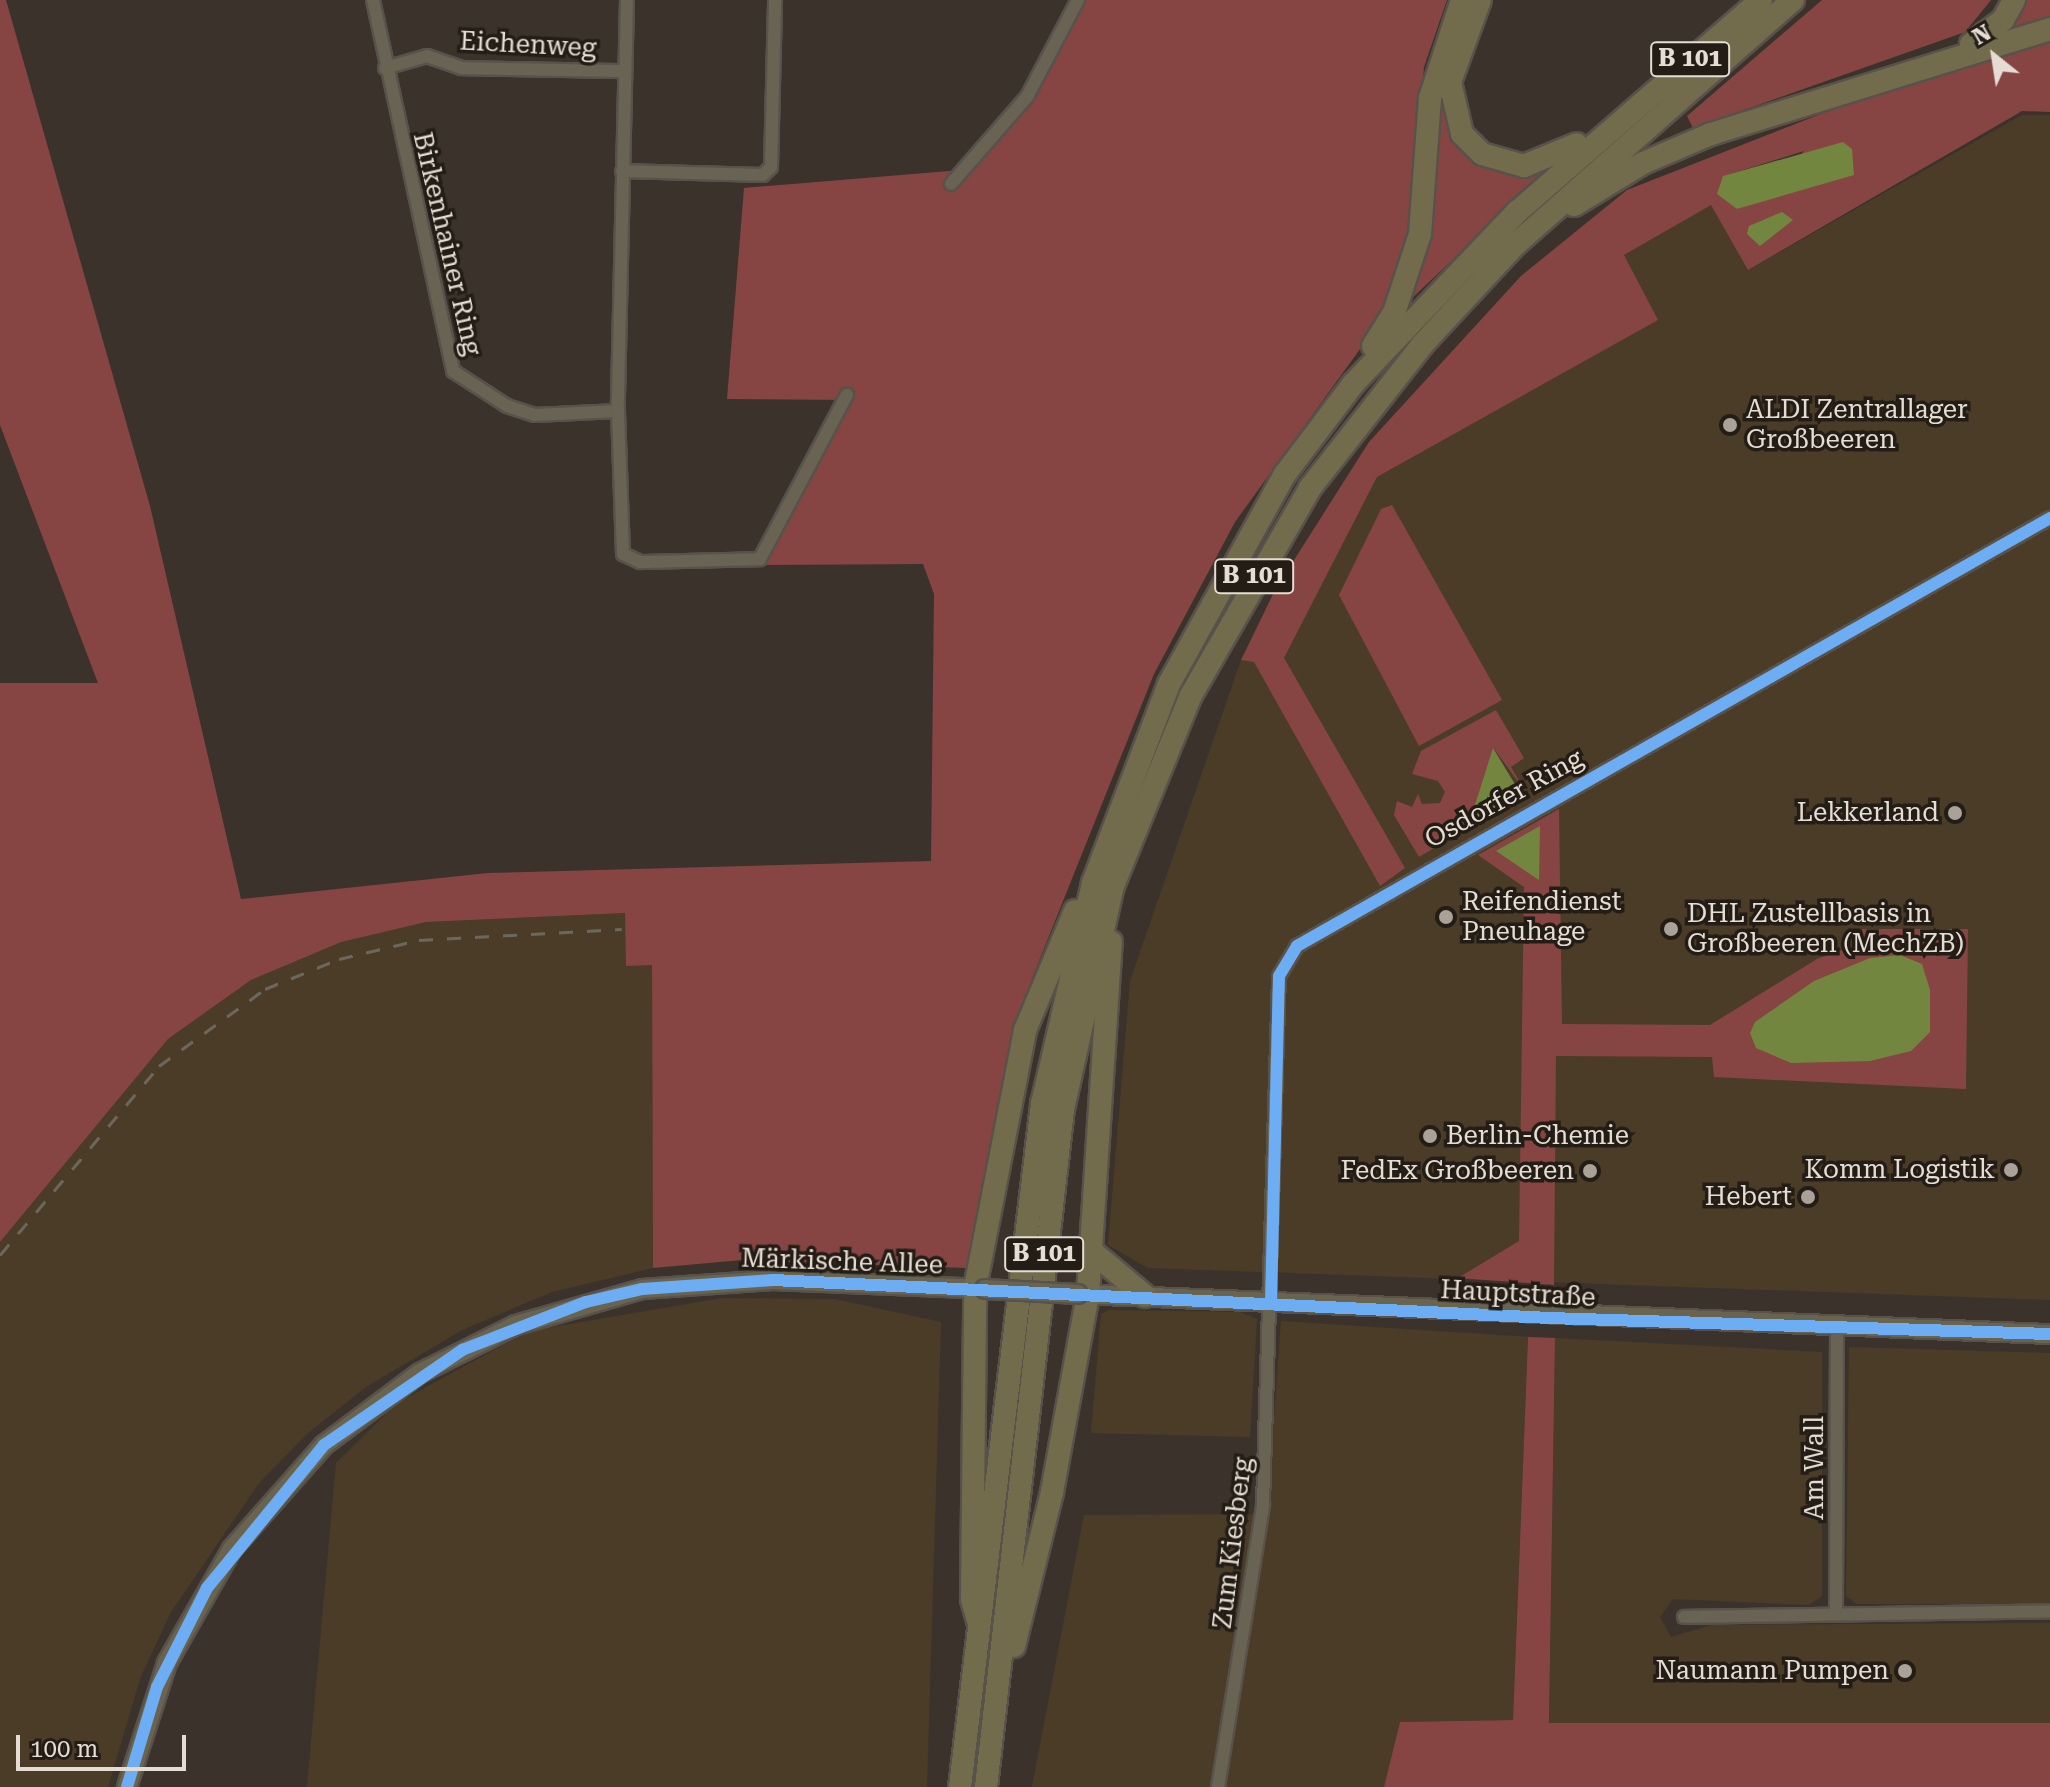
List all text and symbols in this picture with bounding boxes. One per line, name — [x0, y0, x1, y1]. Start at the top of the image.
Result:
north arrow — [1954, 16, 2034, 96]
text: N — [1968, 20, 1995, 50]
street label: Eichenweg — [459, 26, 597, 64]
road number: B 101 — [1650, 39, 1730, 79]
street label: Birkenhainer Ring — [406, 129, 488, 359]
place label: ALDI Zentrallager Großbeeren — [1746, 394, 1968, 456]
marker: ALDI Zentrallager Großbeeren — [1721, 416, 1739, 434]
road number: B 101 — [1214, 556, 1294, 596]
street label: Osdorfer Ring — [1420, 743, 1588, 855]
place label: Lekkerland — [1797, 797, 1939, 829]
marker: Lekkerland — [1946, 804, 1964, 822]
place label: Reifendienst Pneuhage — [1462, 886, 1621, 948]
place label: DHL Zustellbasis in Großbeeren (MechZB) — [1687, 898, 1964, 960]
marker: Reifendienst Pneuhage — [1437, 908, 1455, 926]
marker: DHL Zustellbasis in Großbeeren (MechZB) — [1662, 920, 1680, 938]
place label: Berlin-Chemie — [1446, 1120, 1629, 1152]
marker: Berlin-Chemie — [1421, 1127, 1439, 1145]
place label: Komm Logistik — [1805, 1154, 1995, 1186]
place label: FedEx Großbeeren — [1341, 1155, 1574, 1187]
marker: Komm Logistik — [2002, 1161, 2020, 1179]
marker: FedEx Großbeeren — [1581, 1162, 1599, 1180]
place label: Hebert — [1705, 1181, 1792, 1213]
marker: Hebert — [1799, 1188, 1817, 1206]
road number: B 101 — [1004, 1234, 1084, 1274]
street label: Märkische Allee — [741, 1243, 943, 1281]
street label: Hauptstraße — [1440, 1274, 1596, 1314]
street label: Am Wall — [1799, 1416, 1831, 1520]
street label: Zum Kiesberg — [1207, 1455, 1259, 1631]
place label: Naumann Pumpen — [1655, 1655, 1889, 1687]
marker: Naumann Pumpen — [1896, 1662, 1914, 1680]
scale bar — [20, 1719, 190, 1769]
text: 100 m — [30, 1735, 98, 1763]

